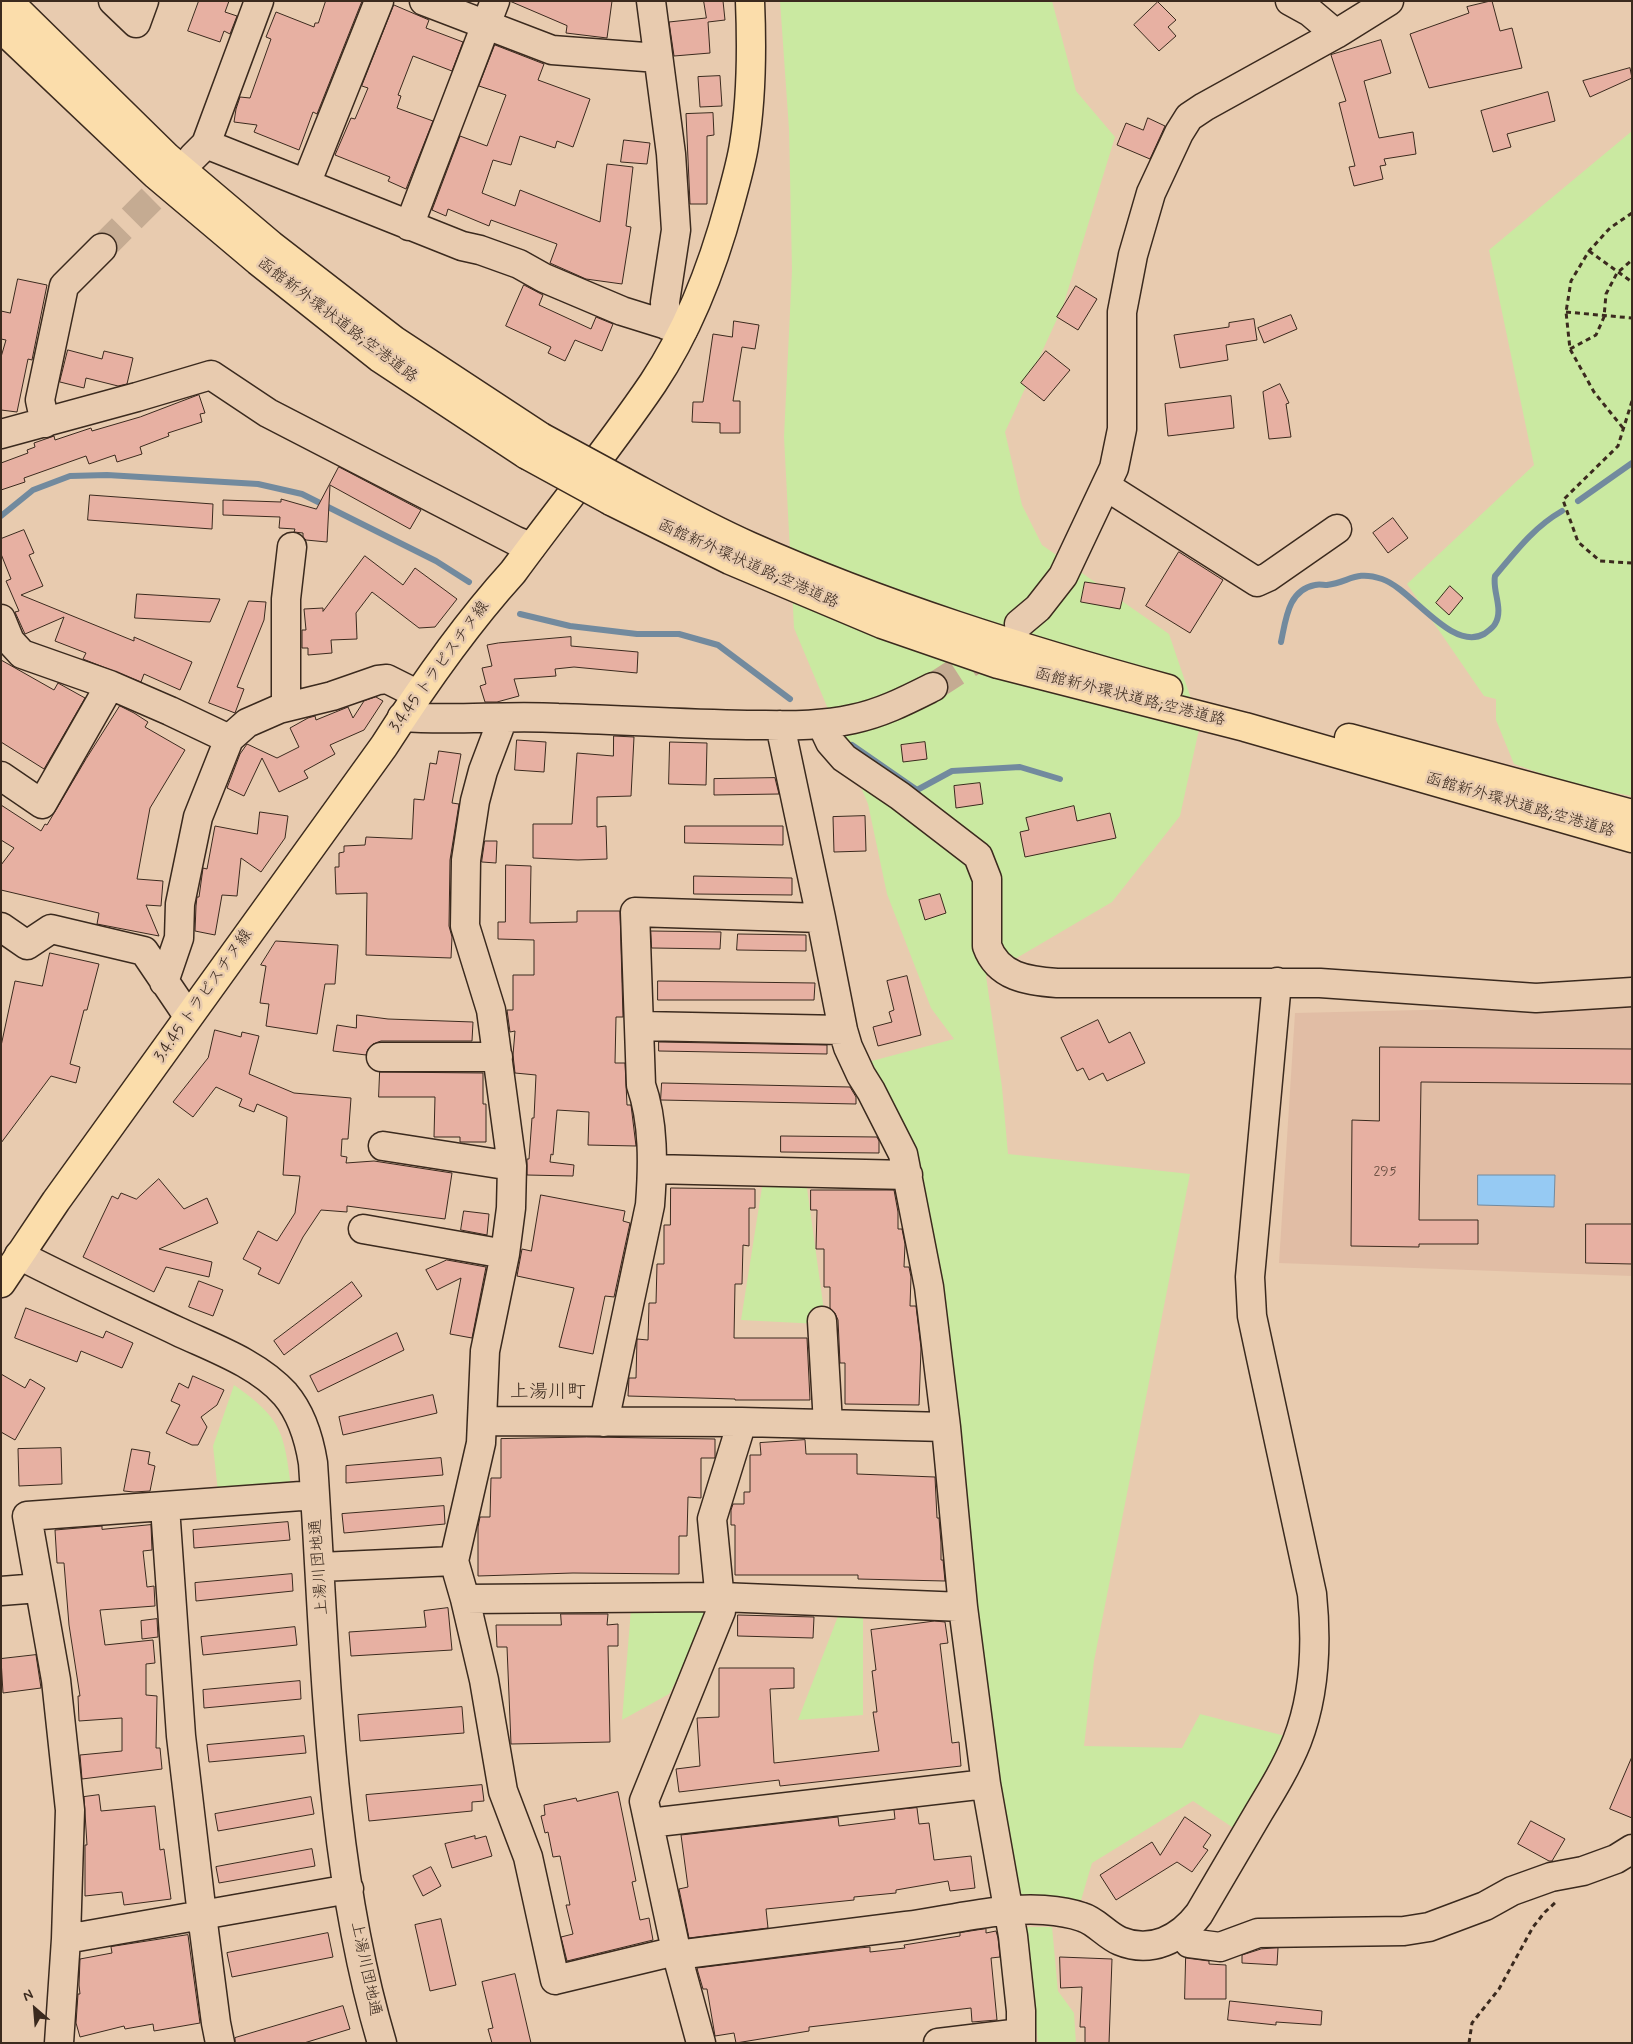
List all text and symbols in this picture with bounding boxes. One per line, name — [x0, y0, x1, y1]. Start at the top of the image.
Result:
street label: 函館新外環状道路;空港道路 — [253, 254, 421, 388]
street label: 函館新外環状道路;空港道路 — [655, 516, 841, 614]
street label: 3.4.45 トラピスチヌ線 — [386, 598, 494, 736]
street label: 函館新外環状道路;空港道路 — [1033, 665, 1227, 731]
street label: 函館新外環状道路;空港道路 — [1423, 770, 1617, 842]
street label: 3.4.45 トラピスチヌ線 — [151, 926, 257, 1066]
house number: 295 — [1374, 1164, 1396, 1180]
district label: 上湯川町 — [510, 1382, 586, 1404]
street label: 上湯川団地通 — [307, 1518, 333, 1616]
street label: 上湯川団地通 — [346, 1920, 384, 2018]
north arrow — [10, 1984, 60, 2034]
text: N — [20, 1986, 36, 2006]

